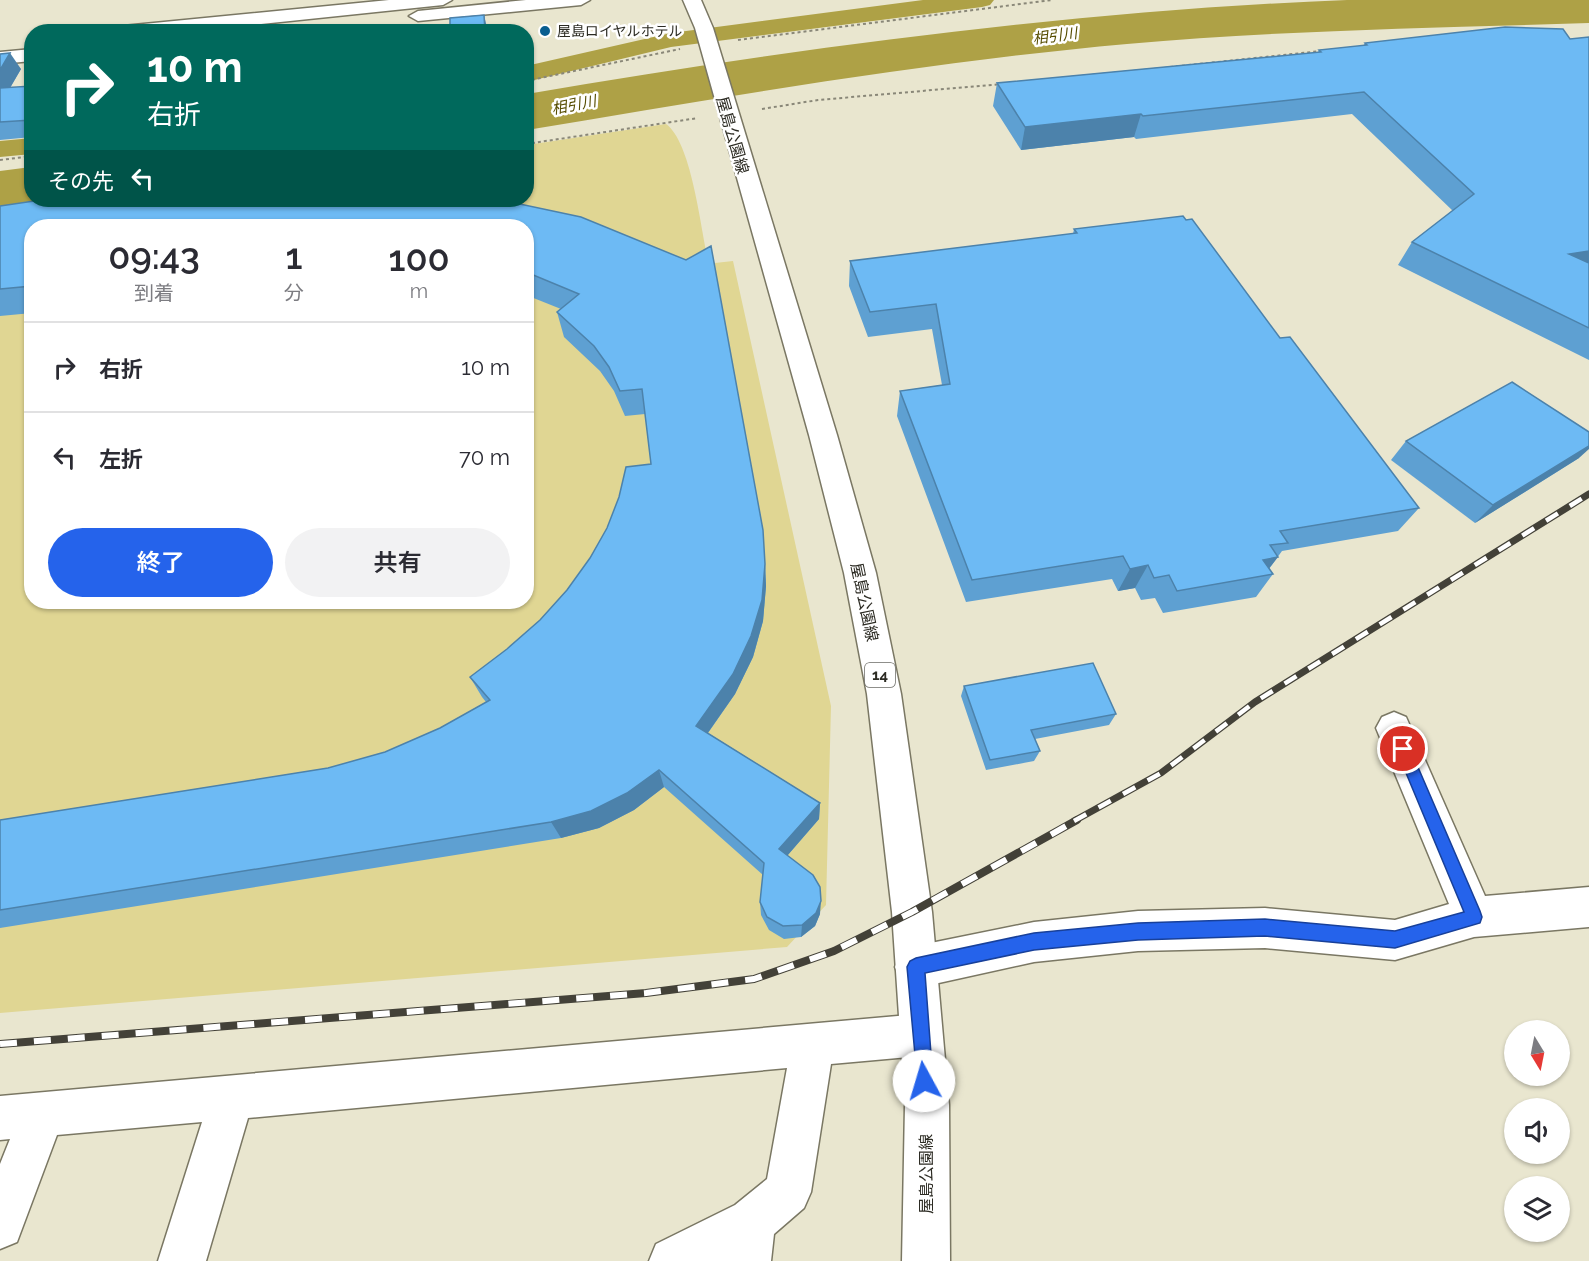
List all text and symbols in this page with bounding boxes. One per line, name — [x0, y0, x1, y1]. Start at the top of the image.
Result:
place label: 屋島ロイヤルホテル — [557, 23, 683, 39]
marker: 屋島ロイヤルホテル — [538, 24, 552, 38]
water label: 相引川 — [1031, 24, 1081, 48]
text: 10 m — [147, 43, 243, 92]
icon: right — [48, 48, 126, 126]
water label: 相引川 — [550, 91, 600, 118]
street label: 屋島公園線 — [712, 94, 753, 176]
text: 右折 — [147, 99, 201, 130]
icon: left — [126, 162, 159, 195]
text: その先 — [48, 168, 114, 194]
text: 09:43 — [108, 235, 200, 277]
text: 1 — [286, 235, 303, 277]
text: 100 — [388, 237, 450, 279]
text: m — [410, 279, 428, 303]
text: 到着 — [134, 281, 174, 305]
text: 分 — [284, 281, 304, 305]
icon: right — [48, 351, 81, 384]
text: 10 m — [461, 354, 510, 380]
text: 右折 — [99, 356, 143, 382]
icon: left — [48, 441, 81, 474]
text: 70 m — [459, 444, 510, 470]
text: 左折 — [99, 446, 143, 472]
button: 終了 — [48, 528, 273, 597]
button: 共有 — [285, 528, 510, 597]
street label: 屋島公園線 — [847, 561, 882, 643]
road number: 14 — [865, 663, 895, 687]
pin — [1377, 723, 1428, 774]
icon: arrive — [1386, 732, 1419, 765]
north arrow — [1504, 1020, 1570, 1086]
map controls — [1504, 1020, 1570, 1242]
position arrow — [892, 1049, 956, 1113]
button: sound — [1504, 1098, 1570, 1164]
street label: 屋島公園線 — [917, 1134, 936, 1214]
button: layers — [1504, 1176, 1570, 1242]

